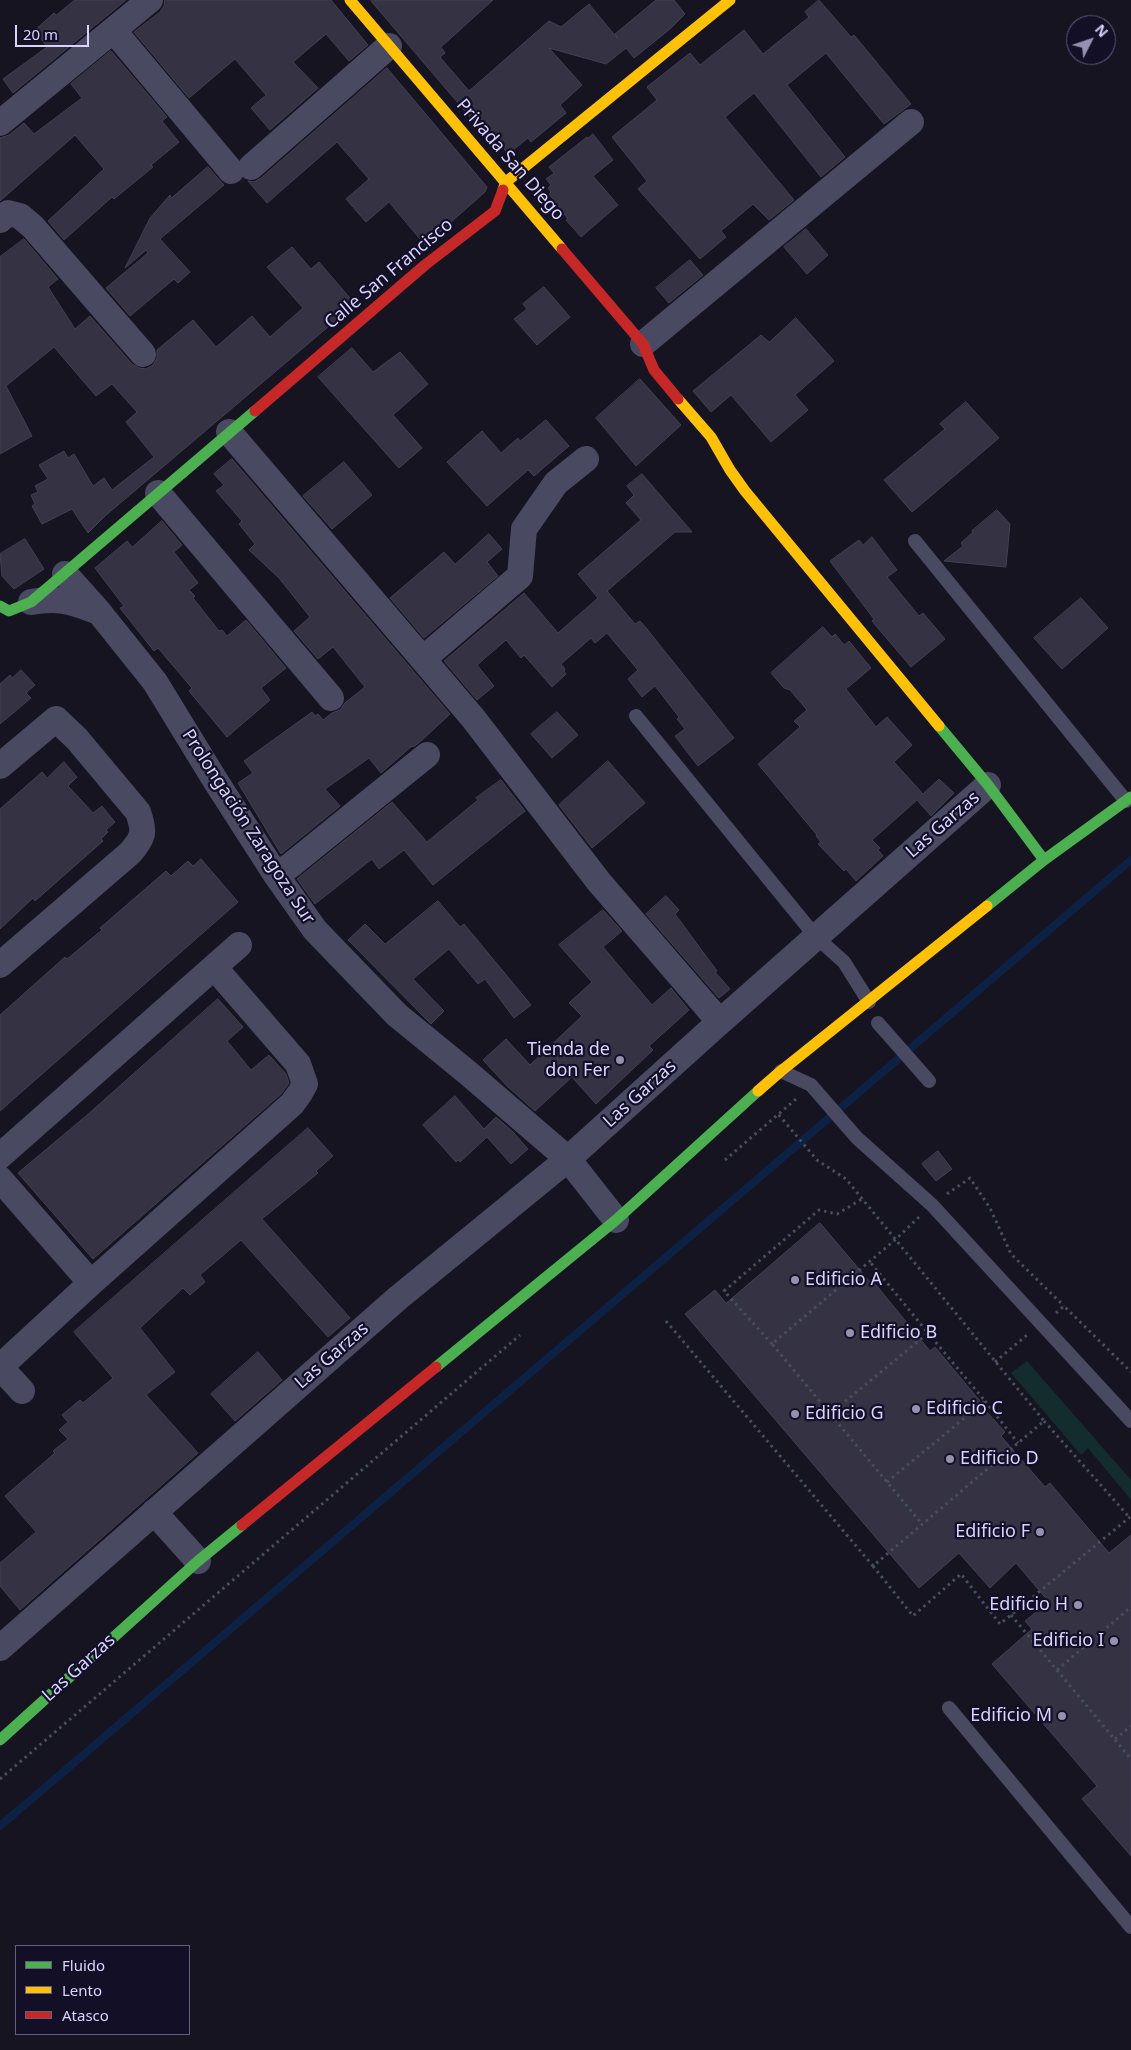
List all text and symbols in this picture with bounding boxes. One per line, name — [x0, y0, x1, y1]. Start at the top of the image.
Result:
scale bar — [18, 15, 91, 47]
north arrow — [1066, 15, 1116, 65]
text: N — [1091, 20, 1113, 41]
text: 20 m — [23, 24, 58, 44]
street label: Privada San Diego — [451, 95, 569, 225]
street label: Calle San Francisco — [321, 214, 457, 334]
street label: Prolongación Zaragoza Sur — [177, 726, 319, 928]
street label: Las Garzas — [902, 787, 984, 863]
place label: Tienda de don Fer — [527, 1039, 610, 1082]
marker: Tienda de don Fer — [614, 1054, 626, 1066]
street label: Las Garzas — [599, 1056, 681, 1132]
place label: Edificio A — [805, 1269, 882, 1291]
marker: Edificio A — [789, 1274, 801, 1286]
street label: Las Garzas — [291, 1318, 373, 1394]
place label: Edificio B — [860, 1322, 937, 1344]
marker: Edificio B — [844, 1327, 856, 1339]
place label: Edificio C — [926, 1398, 1003, 1420]
place label: Edificio G — [805, 1403, 884, 1425]
marker: Edificio C — [910, 1403, 922, 1415]
marker: Edificio G — [789, 1408, 801, 1420]
place label: Edificio D — [960, 1448, 1039, 1470]
marker: Edificio D — [944, 1453, 956, 1465]
place label: Edificio F — [955, 1521, 1030, 1543]
marker: Edificio F — [1034, 1526, 1046, 1538]
place label: Edificio H — [989, 1594, 1068, 1616]
marker: Edificio H — [1072, 1599, 1084, 1611]
street label: Las Garzas — [38, 1630, 120, 1706]
place label: Edificio I — [1032, 1630, 1104, 1652]
marker: Edificio I — [1108, 1635, 1120, 1647]
place label: Edificio M — [970, 1705, 1052, 1727]
marker: Edificio M — [1056, 1710, 1068, 1722]
legend — [15, 1945, 190, 2035]
text: Fluido — [62, 1955, 105, 1975]
text: Lento — [62, 1980, 102, 2000]
text: Atasco — [62, 2005, 109, 2025]

